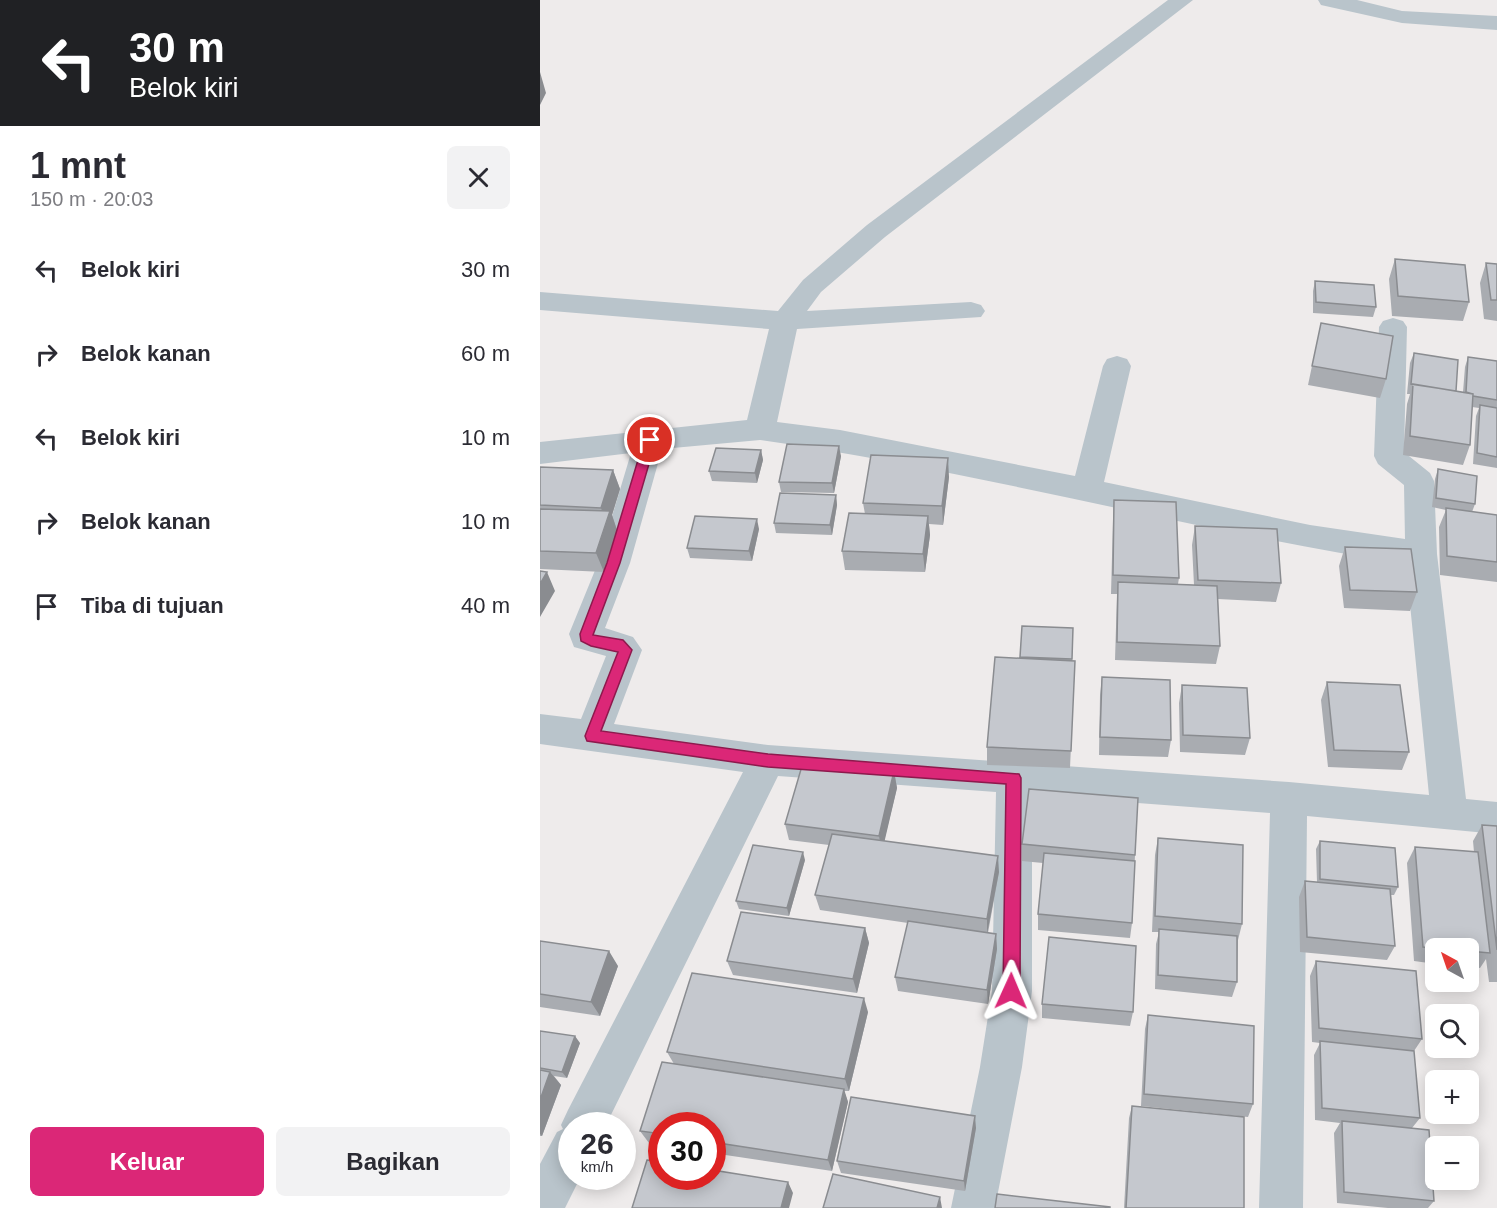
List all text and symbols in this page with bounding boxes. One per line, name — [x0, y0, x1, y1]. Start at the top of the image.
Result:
icon: left — [30, 24, 108, 102]
text: 30 m — [129, 24, 225, 71]
text: Belok kiri — [129, 73, 239, 103]
text: 1 mnt — [30, 145, 126, 186]
button: close — [447, 146, 510, 209]
text: 150 m · 20:03 — [30, 188, 153, 210]
icon: left — [30, 254, 63, 287]
text: Belok kiri — [81, 257, 180, 282]
text: 30 m — [461, 257, 510, 282]
icon: right — [30, 338, 63, 371]
text: Belok kanan — [81, 341, 211, 366]
text: 60 m — [461, 341, 510, 366]
pin — [624, 414, 675, 465]
icon: left — [30, 422, 63, 455]
icon: arrive — [633, 423, 666, 456]
text: Belok kiri — [81, 425, 180, 450]
text: 10 m — [461, 425, 510, 450]
icon: right — [30, 506, 63, 539]
text: Belok kanan — [81, 509, 211, 534]
text: 10 m — [461, 509, 510, 534]
icon: arrive — [30, 590, 63, 623]
text: Tiba di tujuan — [81, 593, 224, 618]
text: 40 m — [461, 593, 510, 618]
north arrow — [1425, 938, 1479, 992]
map controls — [1425, 938, 1479, 1190]
position arrow — [979, 959, 1043, 1023]
button: search — [1425, 1004, 1479, 1058]
button: + — [1425, 1070, 1479, 1124]
speed limit sign: 30 — [648, 1112, 726, 1190]
button: Keluar — [30, 1127, 264, 1196]
button: Bagikan — [276, 1127, 510, 1196]
text: 26 — [580, 1127, 614, 1160]
button: − — [1425, 1136, 1479, 1190]
text: km/h — [581, 1158, 613, 1175]

